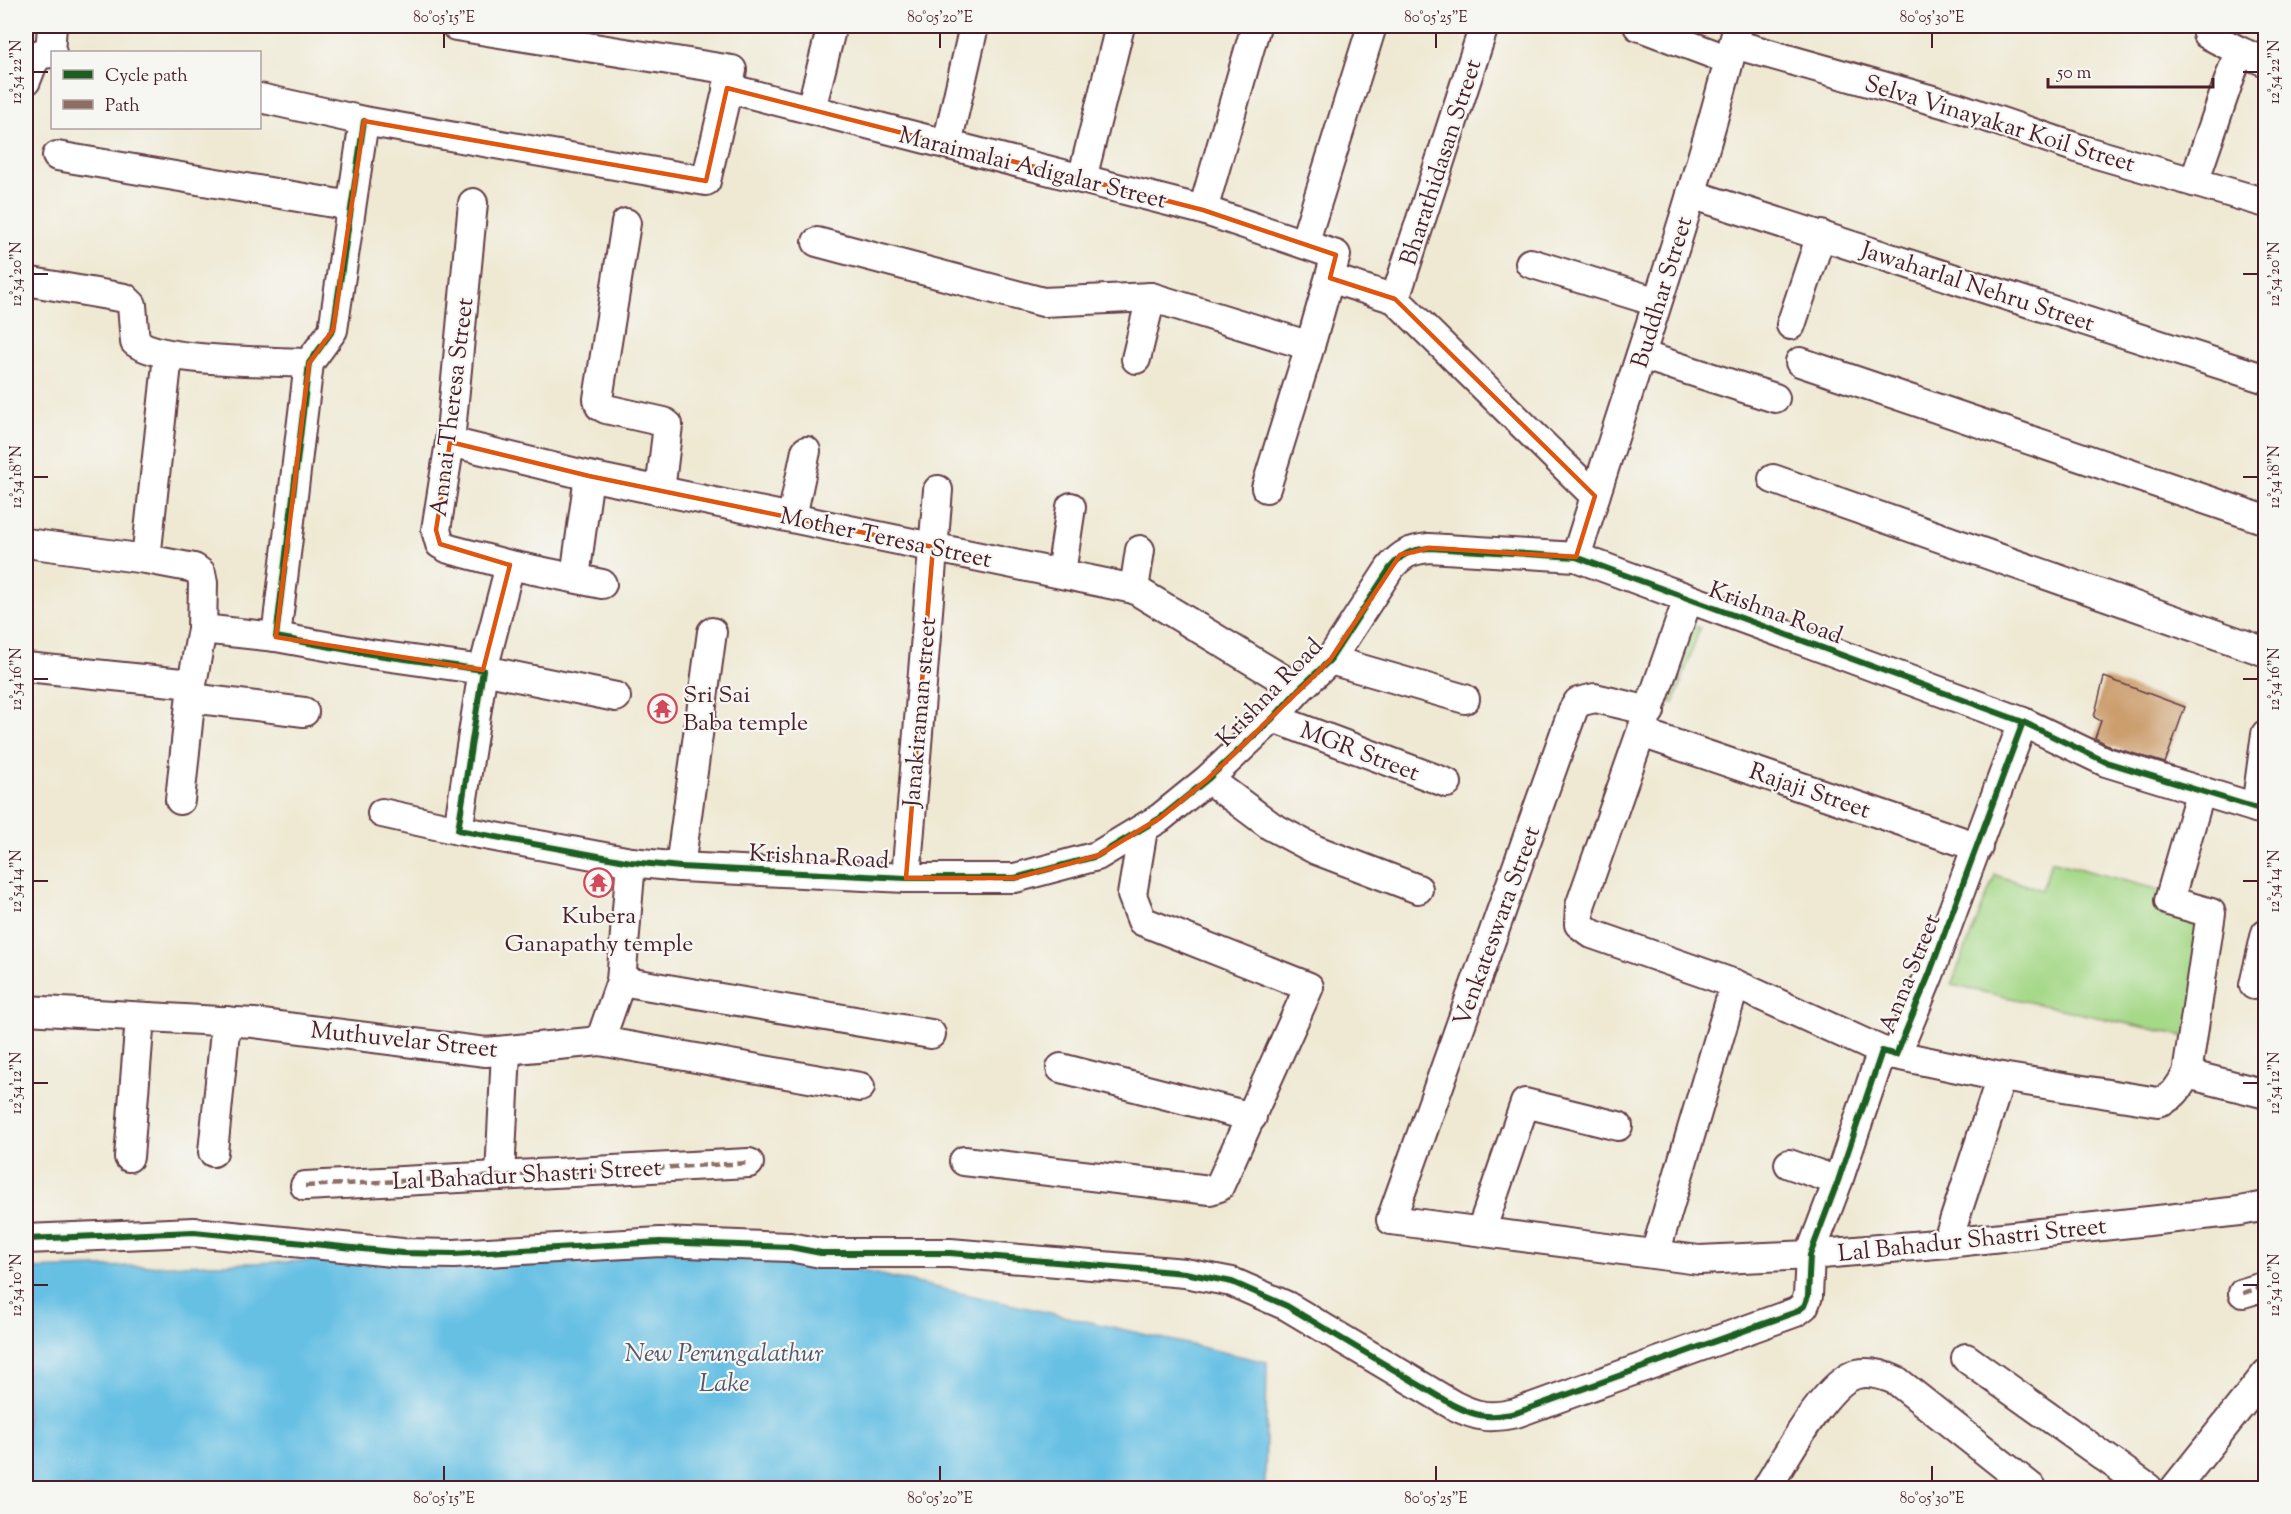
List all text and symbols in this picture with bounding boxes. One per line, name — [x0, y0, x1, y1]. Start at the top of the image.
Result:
text: 80°05'15"E — [413, 8, 475, 29]
text: 80°05'20"E — [907, 8, 973, 29]
text: 80°05'25"E — [1404, 8, 1468, 29]
text: 80°05'30"E — [1900, 8, 1964, 29]
text: 12°54'22"N — [7, 40, 28, 104]
text: 12°54'22"N — [2265, 40, 2286, 104]
legend — [51, 51, 261, 129]
scale bar — [2048, 51, 2213, 89]
street label: Bharathidasan Street — [1393, 55, 1491, 270]
text: 50 m — [2056, 61, 2092, 87]
text: Cycle path — [105, 64, 188, 90]
street label: Selva Vinayakar Koil Street — [1860, 68, 2139, 182]
text: Path — [105, 94, 140, 120]
street label: Maraimalai Adigalar Street — [895, 119, 1170, 219]
street label: Buddhar Street — [1624, 213, 1702, 372]
street label: Jawaharlal Nehru Street — [1854, 233, 2098, 342]
text: 12°54'20"N — [7, 241, 28, 307]
text: 12°54'20"N — [2265, 241, 2286, 307]
street label: Annai Theresa Street — [423, 296, 483, 519]
text: 12°54'18"N — [7, 445, 28, 509]
text: 12°54'18"N — [2265, 445, 2286, 509]
street label: Mother Teresa Street — [777, 500, 995, 578]
street label: Krishna Road — [1703, 574, 1848, 654]
street label: Janakiraman street — [896, 616, 946, 810]
street label: Krishna Road — [1209, 631, 1332, 756]
text: 12°54'16"N — [7, 647, 28, 711]
text: 12°54'16"N — [2265, 647, 2286, 711]
place label: Sri Sai Baba temple — [683, 679, 808, 741]
temple icon: Sri Sai Baba temple — [646, 692, 678, 724]
street label: MGR Street — [1295, 714, 1424, 791]
street label: Rajaji Street — [1744, 755, 1874, 828]
street label: Venkateswara Street — [1446, 822, 1550, 1032]
street label: Krishna Road — [748, 837, 890, 879]
text: 12°54'14"N — [7, 849, 28, 913]
text: 12°54'14"N — [2265, 849, 2286, 913]
temple icon: Kubera Ganapathy temple — [583, 866, 615, 898]
place label: Kubera Ganapathy temple — [505, 900, 693, 962]
street label: Anna Street — [1871, 909, 1950, 1039]
street label: Muthuvelar Street — [309, 1014, 499, 1068]
text: 12°54'12"N — [7, 1052, 28, 1114]
text: 12°54'12"N — [2265, 1052, 2286, 1114]
street label: Lal Bahadur Shastri Street — [392, 1152, 663, 1200]
street label: Lal Bahadur Shastri Street — [1836, 1210, 2108, 1272]
text: 12°54'10"N — [7, 1253, 28, 1317]
text: 12°54'10"N — [2265, 1253, 2286, 1317]
water label: New Perungalathur Lake — [624, 1336, 824, 1403]
text: 80°05'15"E — [413, 1489, 475, 1510]
text: 80°05'20"E — [907, 1489, 973, 1510]
text: 80°05'25"E — [1404, 1489, 1468, 1510]
text: 80°05'30"E — [1900, 1489, 1964, 1510]

